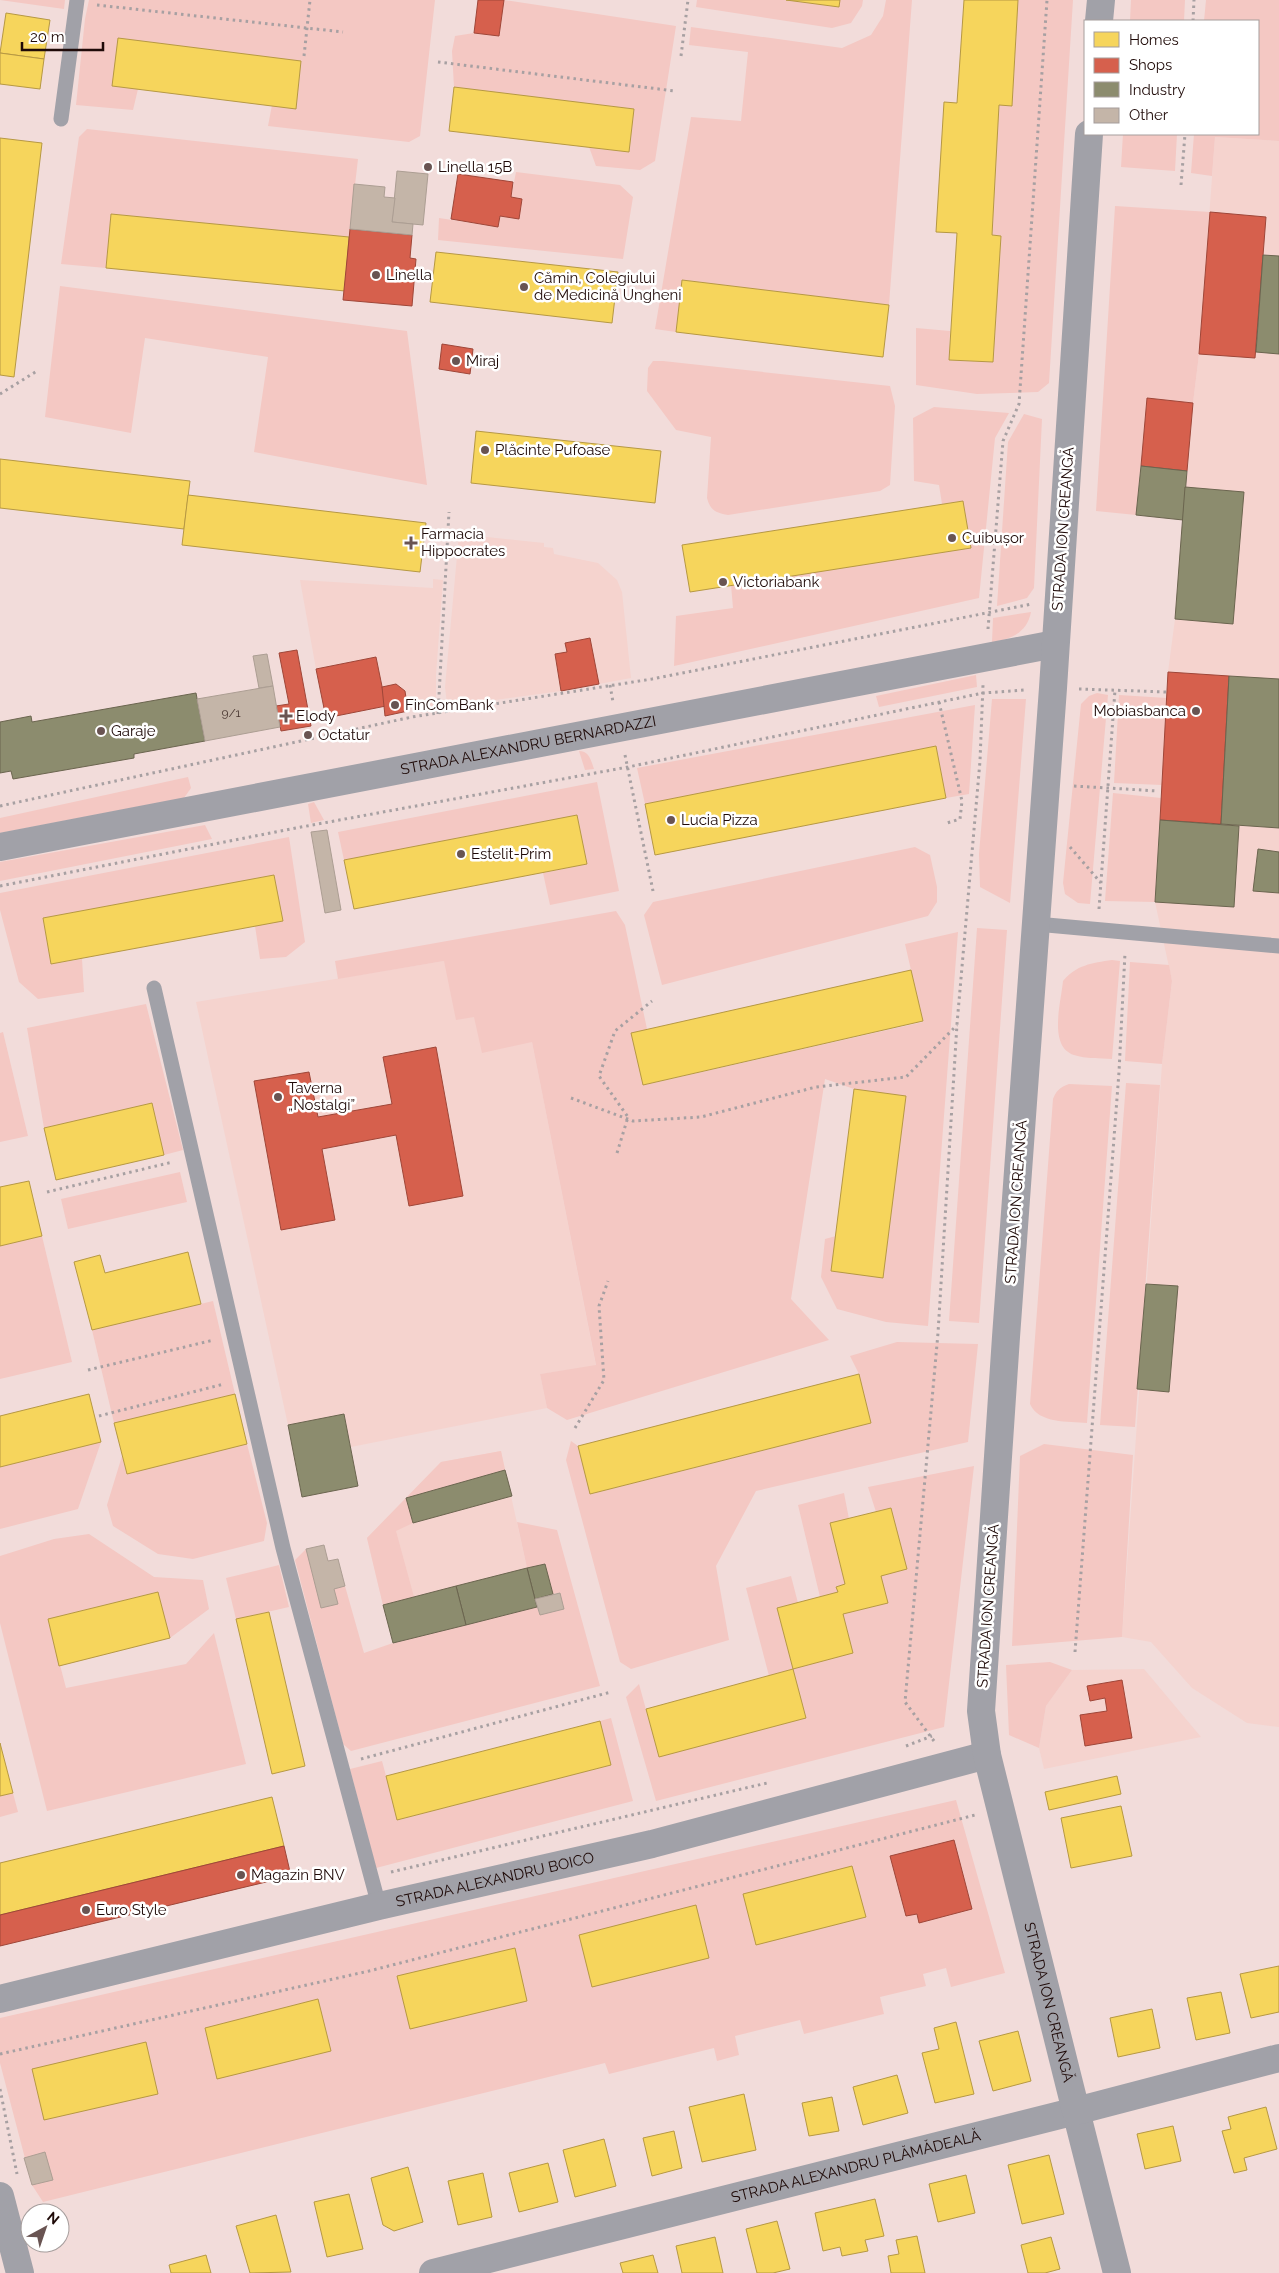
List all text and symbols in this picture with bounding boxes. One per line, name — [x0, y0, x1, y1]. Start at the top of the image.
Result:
scale bar — [22, 20, 104, 52]
legend — [1084, 20, 1259, 135]
text: 20 m — [30, 28, 65, 46]
text: Homes — [1129, 31, 1179, 49]
text: Shops — [1129, 56, 1172, 74]
text: Industry — [1129, 81, 1185, 99]
text: Other — [1129, 106, 1169, 124]
place label: Linella 15B — [438, 158, 512, 176]
marker: Linella 15B — [422, 161, 434, 173]
place label: Linella — [386, 266, 432, 284]
marker: Linella — [370, 269, 382, 281]
place label: Cămin, Colegiului de Medicină Ungheni — [534, 269, 681, 304]
marker: Cămin, Colegiului de Medicină Ungheni — [518, 281, 530, 293]
place label: Miraj — [466, 352, 499, 370]
marker: Miraj — [450, 355, 462, 367]
place label: Plăcinte Pufoase — [495, 441, 611, 459]
marker: Plăcinte Pufoase — [479, 444, 491, 456]
street label: STRADA ION CREANGĂ — [1048, 446, 1078, 612]
place label: Farmacia Hippocrates — [421, 525, 505, 560]
place label: Cuibușor — [962, 529, 1025, 547]
marker: Cuibușor — [946, 532, 958, 544]
marker: Farmacia Hippocrates — [405, 537, 417, 549]
place label: Victoriabank — [733, 573, 819, 591]
marker: Victoriabank — [717, 576, 729, 588]
place label: FinComBank — [405, 696, 494, 714]
marker: FinComBank — [389, 699, 401, 711]
place label: Mobiasbanca — [1094, 702, 1186, 720]
marker: Mobiasbanca — [1190, 705, 1202, 717]
house number: 9/1 — [221, 706, 241, 720]
place label: Elody — [296, 707, 336, 725]
marker: Elody — [280, 710, 292, 722]
street label: STRADA ALEXANDRU BERNARDAZZI — [399, 712, 658, 779]
place label: Garaje — [111, 722, 156, 740]
marker: Garaje — [95, 725, 107, 737]
place label: Octatur — [318, 726, 371, 744]
marker: Octatur — [302, 729, 314, 741]
place label: Lucia Pizza — [681, 811, 758, 829]
marker: Lucia Pizza — [665, 814, 677, 826]
place label: Estelit-Prim — [471, 845, 551, 863]
marker: Estelit-Prim — [455, 848, 467, 860]
place label: Taverna „Nostalgi” — [288, 1079, 355, 1114]
marker: Taverna „Nostalgi” — [272, 1091, 284, 1103]
street label: STRADA ION CREANGĂ — [1001, 1119, 1031, 1285]
street label: STRADA ION CREANGĂ — [973, 1523, 1003, 1689]
street label: STRADA ALEXANDRU BOICO — [394, 1848, 596, 1911]
place label: Magazin BNV — [251, 1866, 345, 1884]
marker: Magazin BNV — [235, 1869, 247, 1881]
place label: Euro Style — [96, 1901, 167, 1919]
marker: Euro Style — [80, 1904, 92, 1916]
street label: STRADA ION CREANGĂ — [1020, 1920, 1077, 2084]
street label: STRADA ALEXANDRU PLĂMĂDEALĂ — [729, 2126, 983, 2207]
north arrow — [20, 2203, 70, 2253]
text: N — [44, 2208, 63, 2228]

